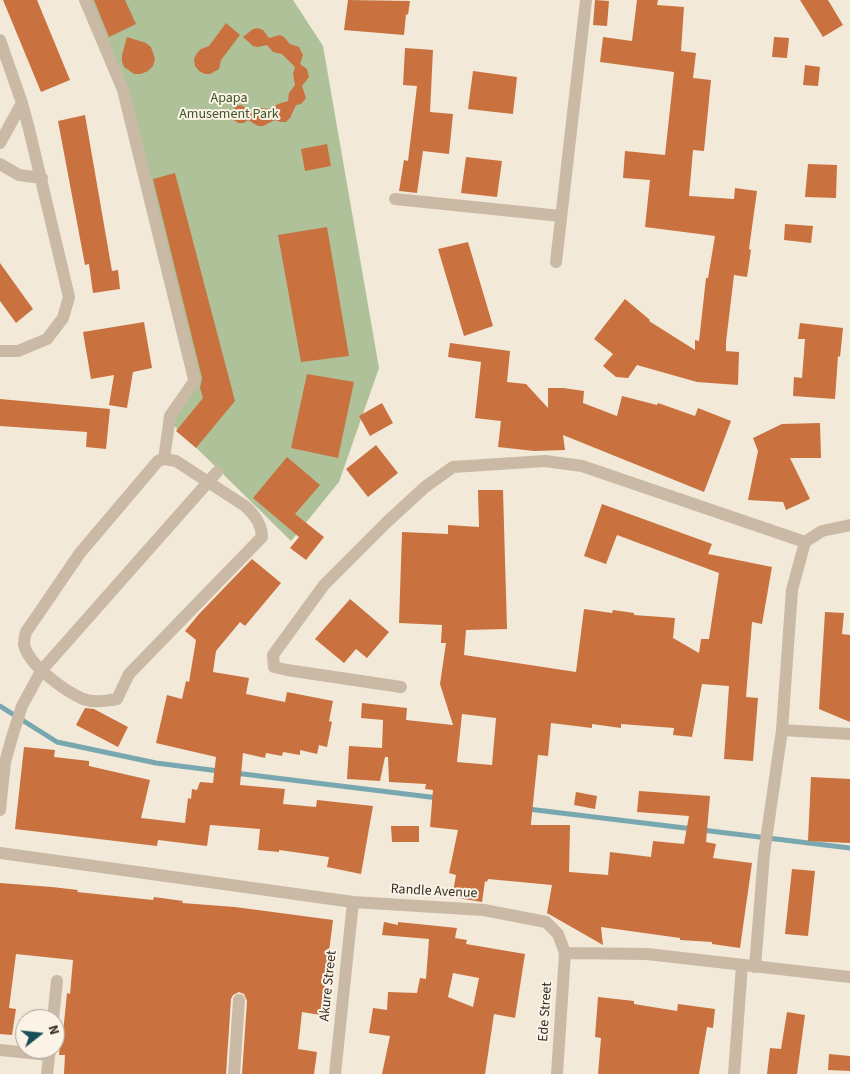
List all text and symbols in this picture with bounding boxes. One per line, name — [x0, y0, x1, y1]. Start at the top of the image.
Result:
park label: Apapa Amusement Park — [179, 91, 279, 124]
street label: Randle Avenue — [390, 881, 478, 903]
street label: Akure Street — [317, 950, 341, 1022]
street label: Ede Street — [536, 982, 556, 1042]
north arrow — [15, 1009, 65, 1059]
text: N — [43, 1023, 64, 1037]

